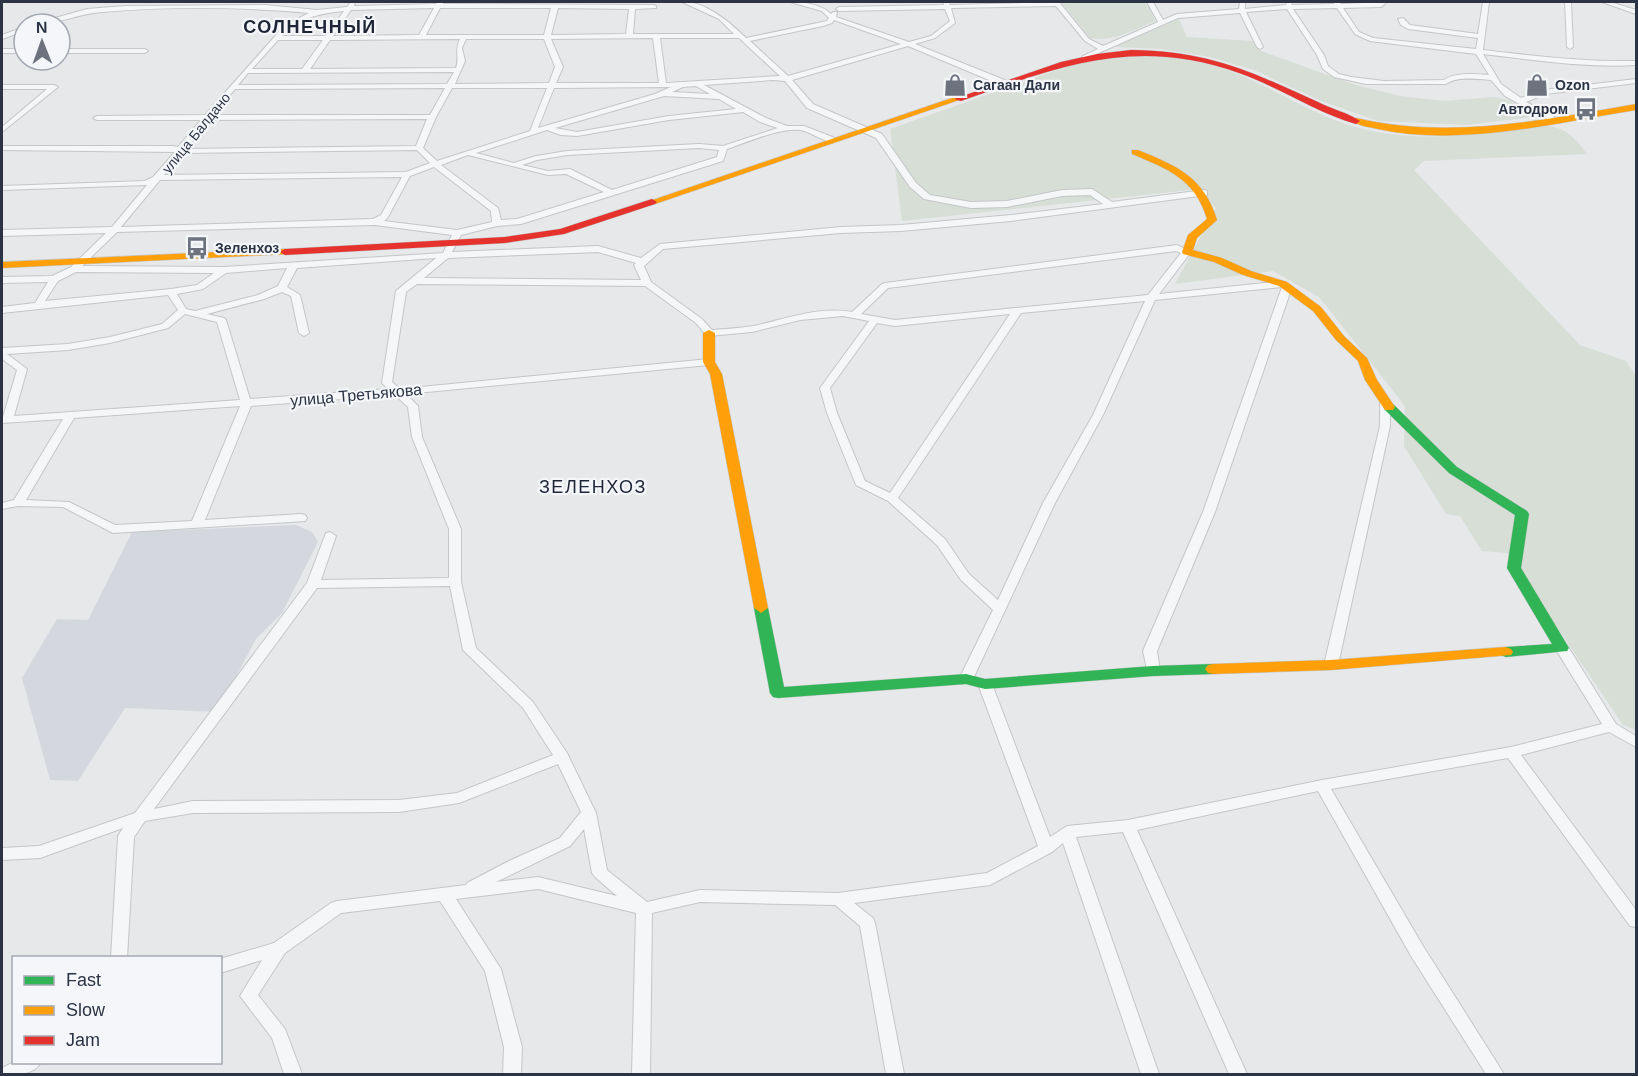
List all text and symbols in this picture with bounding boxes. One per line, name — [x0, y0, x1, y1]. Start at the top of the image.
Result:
north arrow — [12, 12, 72, 72]
district label: СОЛНЕЧНЫЙ — [243, 16, 377, 37]
text: N — [36, 19, 48, 36]
shop icon: Сагаан Дали — [942, 72, 968, 98]
shop icon: Ozon — [1524, 72, 1550, 98]
place label: Сагаан Дали — [973, 77, 1060, 93]
place label: Ozon — [1555, 77, 1590, 93]
street label: улица Балдано — [159, 89, 233, 177]
bus stop icon: Автодром — [1573, 96, 1599, 122]
place label: Автодром — [1498, 101, 1568, 117]
bus stop icon: Зеленхоз — [184, 235, 210, 261]
place label: Зеленхоз — [215, 240, 279, 256]
street label: улица Третьякова — [289, 381, 423, 409]
district label: ЗЕЛЕНХОЗ — [539, 477, 647, 497]
legend — [12, 956, 222, 1064]
text: Fast — [66, 970, 101, 990]
text: Slow — [66, 1000, 106, 1020]
text: Jam — [66, 1030, 100, 1050]

